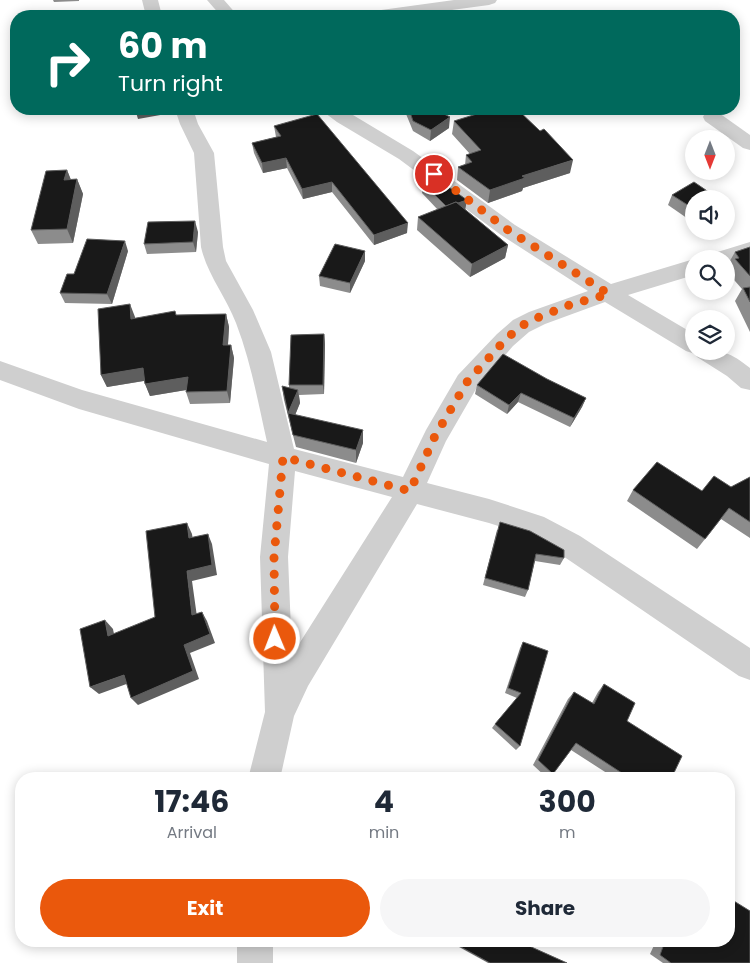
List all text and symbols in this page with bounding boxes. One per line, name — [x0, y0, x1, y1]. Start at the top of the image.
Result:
text: 60 m — [118, 21, 208, 70]
icon: right — [35, 30, 100, 95]
text: Turn right — [118, 68, 223, 99]
north arrow — [685, 130, 735, 180]
map controls — [685, 130, 735, 360]
pin — [413, 153, 455, 195]
icon: arrive — [420, 160, 448, 188]
button: sound — [685, 190, 735, 240]
button: search — [685, 250, 735, 300]
button: layers — [685, 310, 735, 360]
position arrow — [248, 612, 300, 664]
text: 17:46 — [154, 780, 229, 823]
text: 4 — [374, 780, 394, 823]
text: 300 — [539, 780, 596, 823]
text: Arrival — [167, 821, 217, 844]
text: min — [369, 821, 399, 844]
text: m — [559, 821, 575, 844]
button: Exit — [40, 879, 370, 937]
button: Share — [380, 879, 710, 937]

